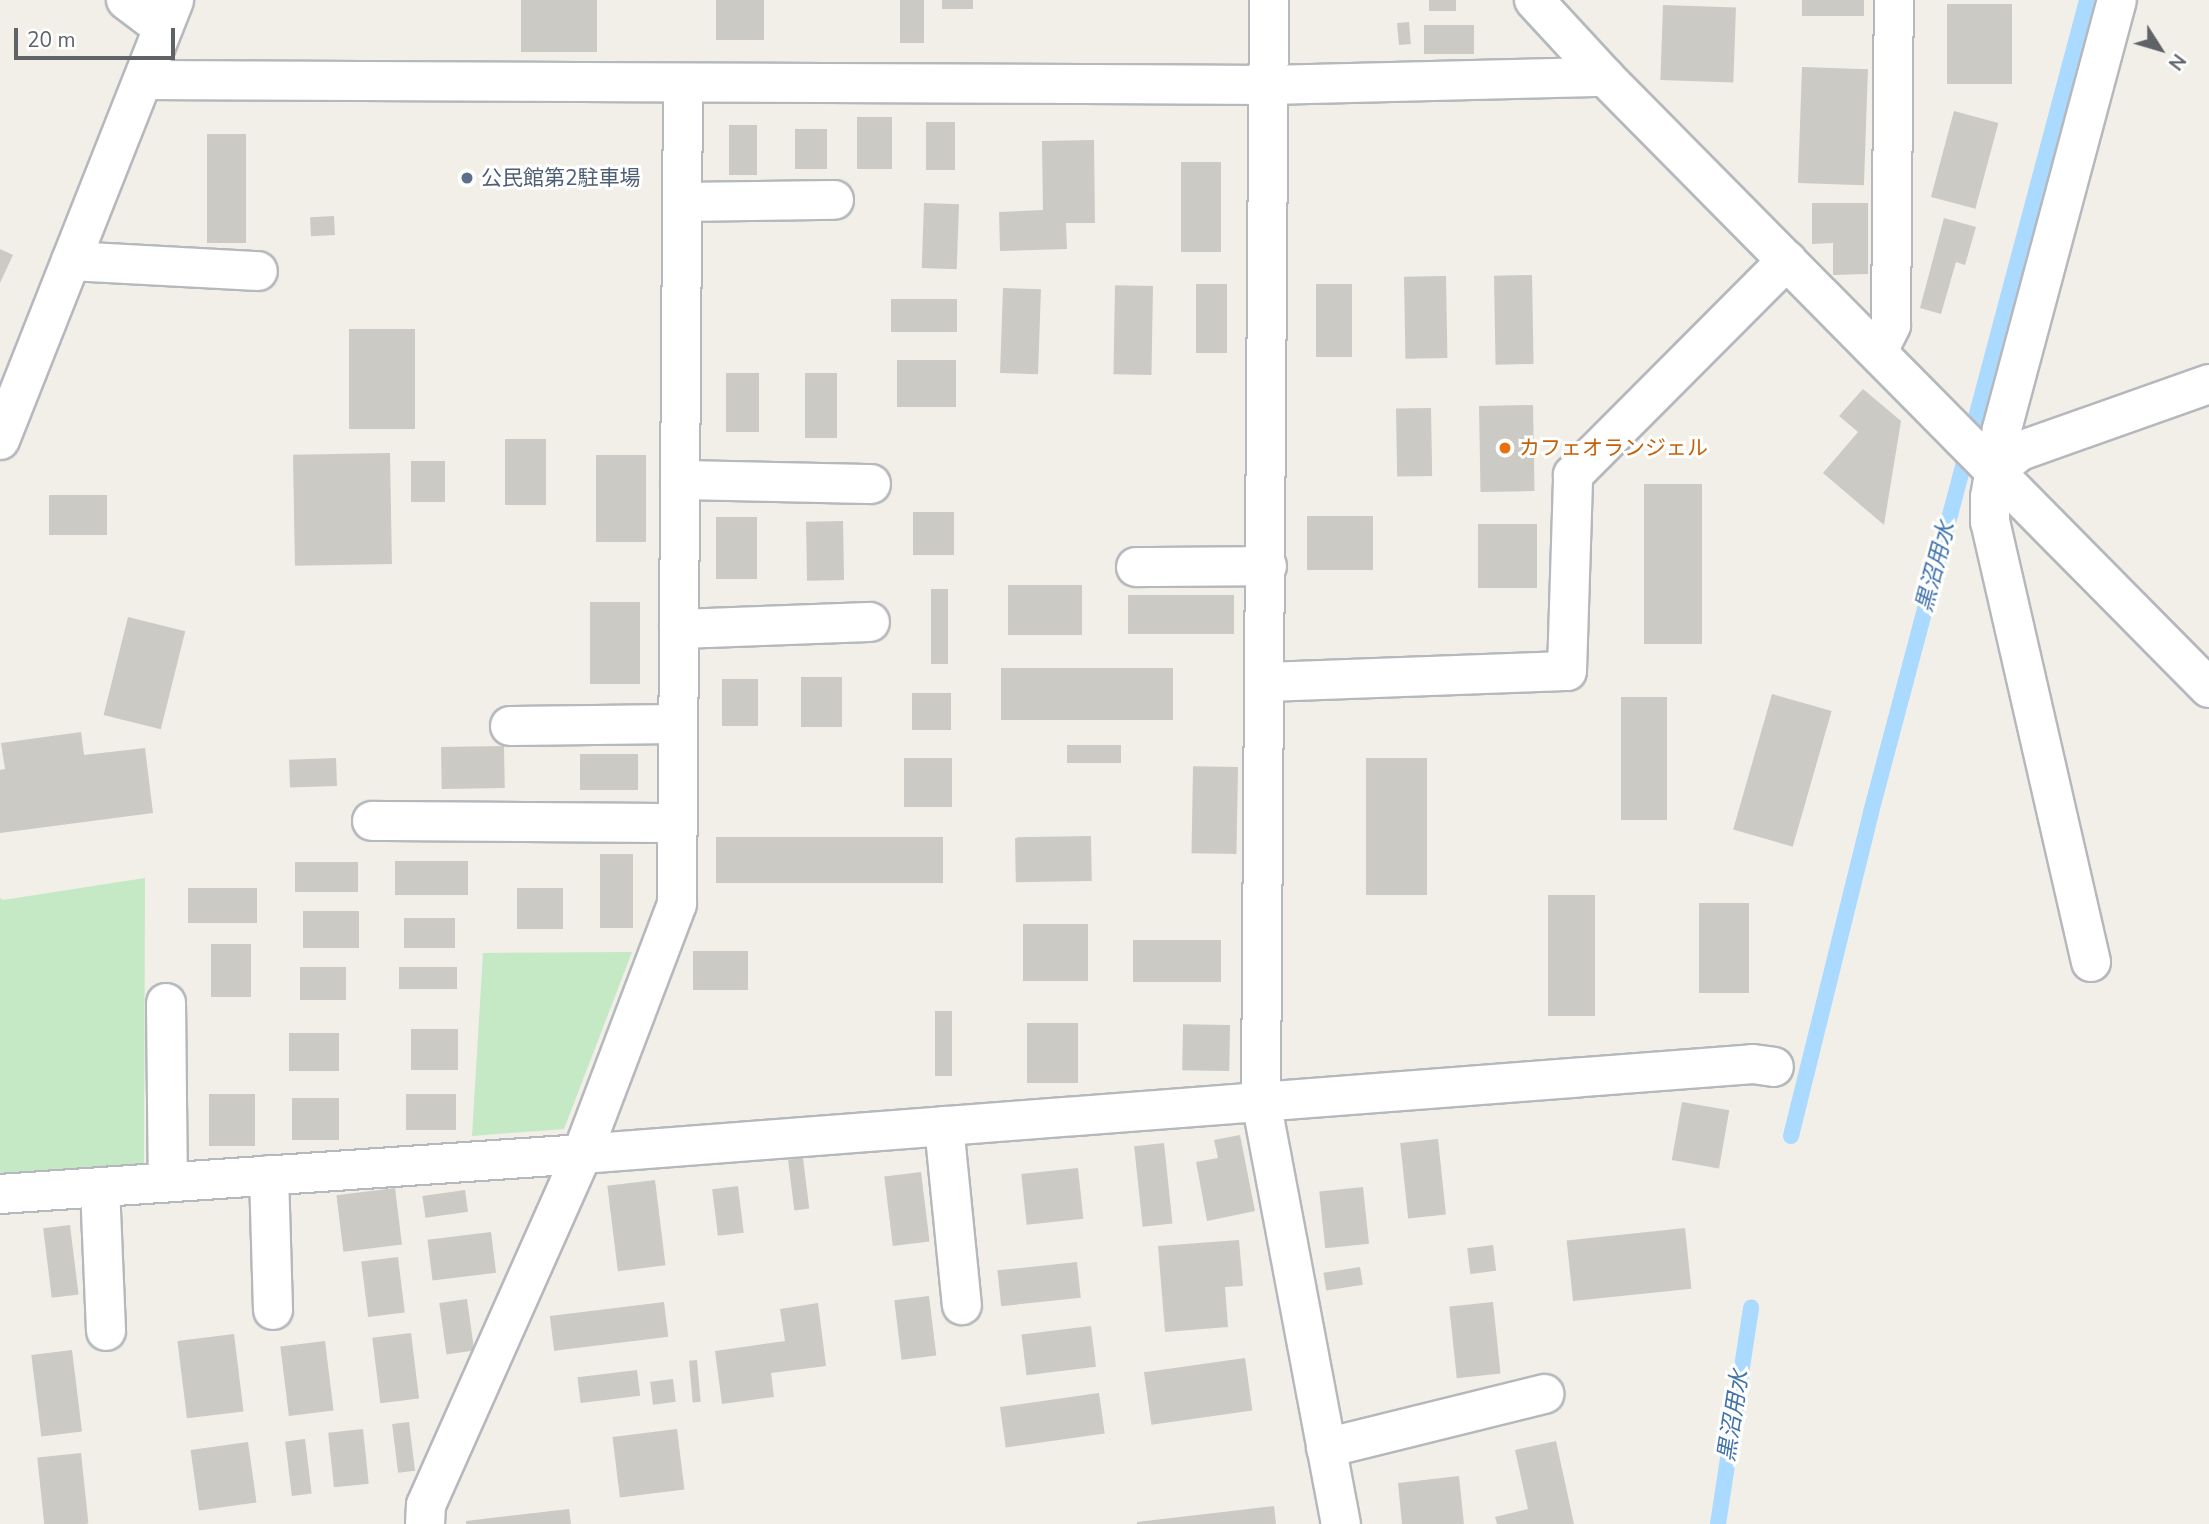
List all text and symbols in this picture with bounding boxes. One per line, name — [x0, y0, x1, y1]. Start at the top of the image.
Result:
scale bar — [18, 14, 178, 58]
north arrow — [2125, 14, 2195, 84]
text: 20 m — [27, 26, 76, 54]
text: N — [2162, 48, 2191, 75]
place label: 公民館第2駐車場 — [481, 165, 641, 191]
marker: 公民館第2駐車場 — [459, 170, 475, 186]
place label: カフェオランジェル — [1519, 435, 1708, 461]
marker: カフェオランジェル — [1497, 440, 1513, 456]
water label: 黒沼用水 — [1911, 519, 1961, 615]
water label: 黒沼用水 — [1713, 1368, 1755, 1464]

